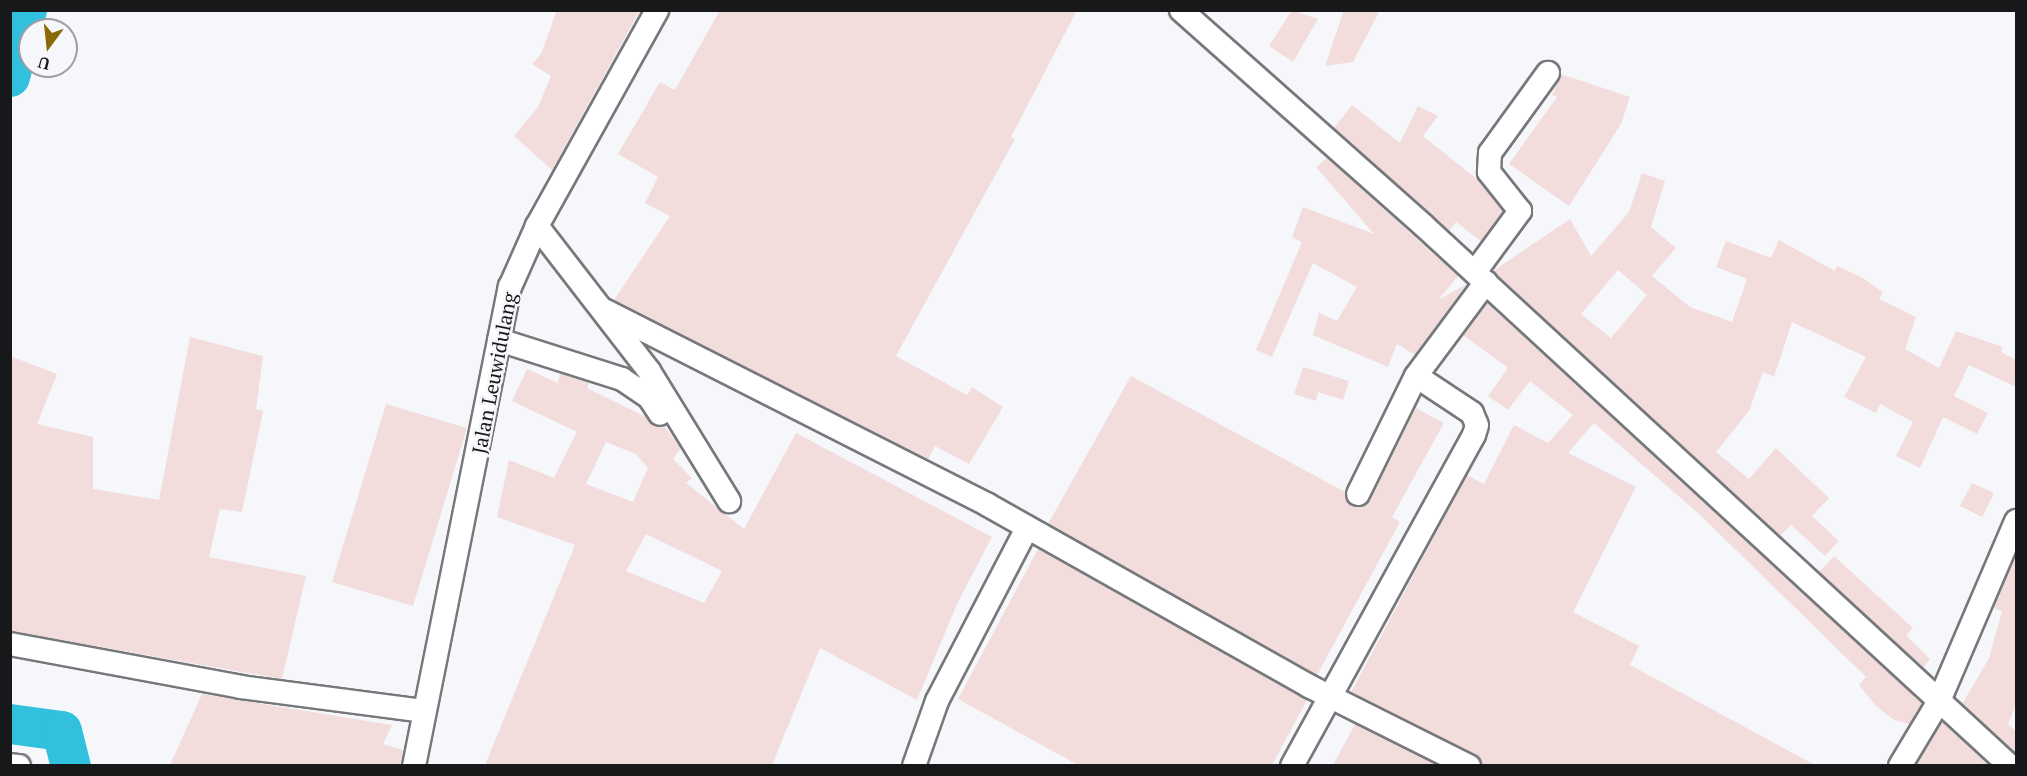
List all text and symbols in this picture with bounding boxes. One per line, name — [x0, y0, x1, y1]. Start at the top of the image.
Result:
north arrow — [18, 18, 78, 78]
text: U — [35, 51, 52, 76]
street label: Jalan Leuwidulang — [467, 290, 521, 456]

